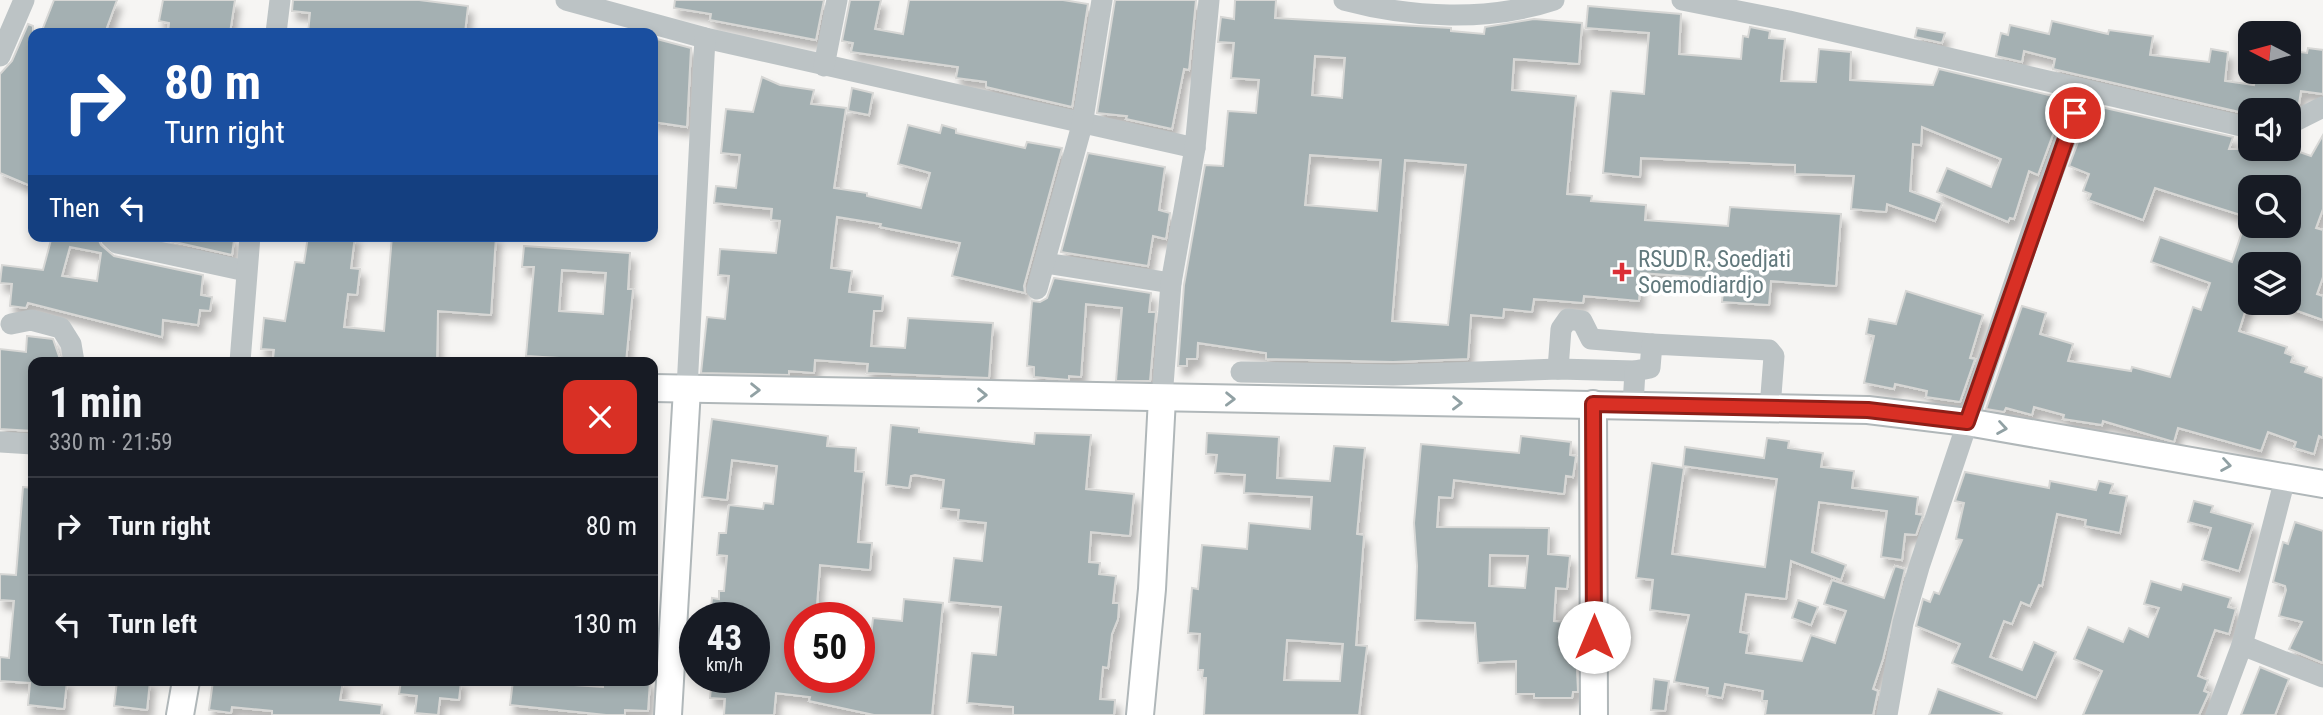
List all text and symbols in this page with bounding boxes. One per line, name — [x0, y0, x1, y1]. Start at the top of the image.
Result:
north arrow — [2238, 21, 2301, 84]
map controls — [2238, 21, 2301, 315]
text: 80 m — [164, 54, 261, 111]
icon: right — [49, 56, 140, 147]
pin — [2045, 83, 2105, 143]
icon: arrive — [2056, 94, 2094, 132]
button: sound — [2238, 98, 2301, 161]
text: Turn right — [164, 113, 285, 151]
button: search — [2238, 175, 2301, 238]
icon: left — [114, 189, 152, 227]
text: Then — [49, 193, 100, 223]
place label: RSUD R. Soedjati Soemodiardjo — [1638, 246, 1791, 299]
button: layers — [2238, 252, 2301, 315]
marker: RSUD R. Soedjati Soemodiardjo — [1612, 262, 1632, 282]
text: 1 min — [49, 378, 142, 427]
button: close — [563, 380, 637, 454]
one-way arrow — [750, 382, 761, 398]
one-way arrow — [977, 387, 988, 402]
one-way arrow — [1225, 391, 1236, 407]
one-way arrow — [1453, 395, 1463, 411]
one-way arrow — [1996, 420, 2008, 435]
text: 330 m · 21:59 — [49, 429, 173, 456]
one-way arrow — [2221, 457, 2232, 472]
icon: right — [49, 507, 87, 545]
text: Turn right — [108, 511, 210, 541]
text: 80 m — [586, 511, 637, 541]
position arrow — [1557, 600, 1631, 674]
speed limit sign: 50 — [784, 602, 875, 693]
icon: left — [49, 605, 87, 643]
text: Turn left — [108, 609, 197, 639]
text: 130 m — [573, 609, 637, 639]
text: 43 — [707, 618, 742, 659]
text: km/h — [706, 654, 743, 675]

